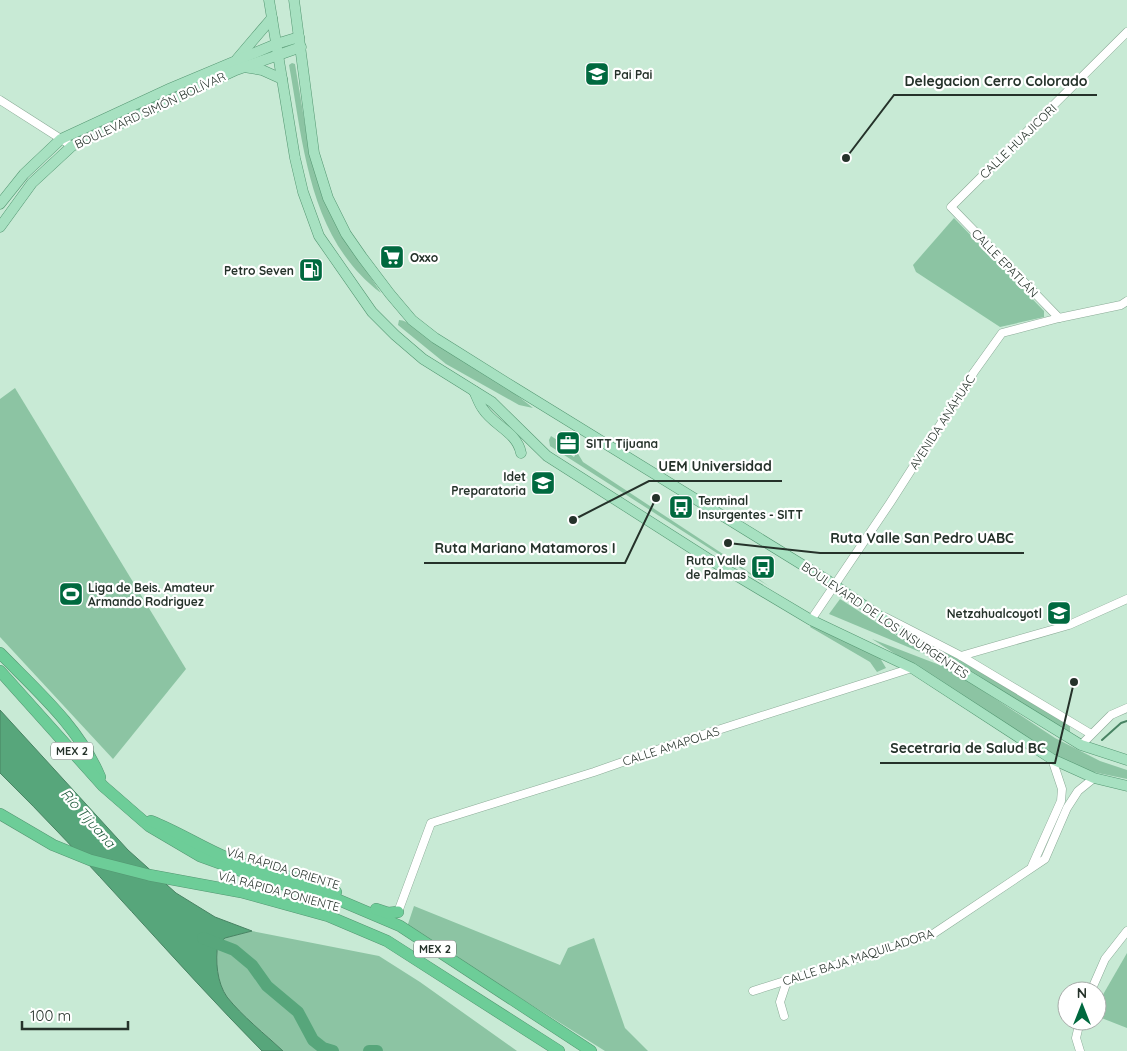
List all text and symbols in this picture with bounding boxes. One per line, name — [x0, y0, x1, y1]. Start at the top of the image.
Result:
school or university icon: Pai Pai — [584, 61, 610, 87]
callout: Delegacion Cerro Colorado — [894, 66, 1097, 95]
place label: Pai Pai — [614, 67, 653, 82]
street label: BOULEVARD SIMÓN BOLÍVAR — [72, 68, 228, 152]
text: Delegacion Cerro Colorado — [904, 72, 1088, 90]
street label: CALLE HUAJICORI — [976, 100, 1060, 182]
street label: CALLE EPATLÁN — [969, 226, 1041, 300]
supermarket icon: Oxxo — [379, 244, 405, 270]
place label: Oxxo — [410, 250, 439, 265]
fuel station icon: Petro Seven — [298, 257, 324, 283]
place label: Petro Seven — [224, 263, 294, 278]
street label: AVENIDA ANÁHUAC — [906, 372, 978, 472]
office icon: SITT Tijuana — [555, 430, 581, 456]
place label: SITT Tijuana — [586, 436, 658, 451]
callout: UEM Universidad — [649, 452, 782, 481]
text: UEM Universidad — [658, 457, 772, 475]
place label: Idet Preparatoria — [451, 469, 526, 498]
school or university icon: Idet Preparatoria — [530, 470, 556, 496]
place label: Terminal Insurgentes - SITT — [698, 493, 803, 522]
bus stop icon: Terminal Insurgentes - SITT — [668, 494, 694, 520]
callout: Ruta Valle San Pedro UABC — [820, 524, 1024, 553]
text: Ruta Valle San Pedro UABC — [830, 529, 1014, 547]
callout: Ruta Mariano Matamoros I — [424, 534, 625, 563]
text: Ruta Mariano Matamoros I — [434, 539, 616, 557]
place label: Ruta Valle de Palmas — [686, 553, 746, 582]
bus stop icon: Ruta Valle de Palmas — [750, 554, 776, 580]
street label: BOULEVARD DE LOS INSURGENTES — [799, 558, 971, 682]
place label: Liga de Beis. Amateur Armando Rodriguez — [88, 580, 214, 609]
sports icon: Liga de Beis. Amateur Armando Rodriguez — [58, 581, 84, 607]
school or university icon: Netzahualcoyotl — [1046, 600, 1072, 626]
place label: Netzahualcoyotl — [947, 606, 1042, 621]
street label: CALLE AMAPOLAS — [621, 723, 722, 769]
callout: Secetraria de Salud BC — [880, 734, 1055, 763]
text: Secetraria de Salud BC — [890, 739, 1046, 757]
road number: MEX 2 — [51, 742, 93, 759]
water label: Río Tijuana — [57, 785, 120, 852]
street label: VÍA RÁPIDA ORIENTE — [225, 844, 342, 892]
street label: VÍA RÁPIDA PONIENTE — [217, 868, 342, 915]
street label: CALLE BAJA MAQUILADORA — [781, 925, 936, 989]
road number: MEX 2 — [414, 941, 456, 958]
north arrow — [1057, 981, 1107, 1031]
text: N — [1077, 984, 1087, 1002]
scale bar — [22, 998, 129, 1030]
text: 100 m — [30, 1006, 71, 1025]

